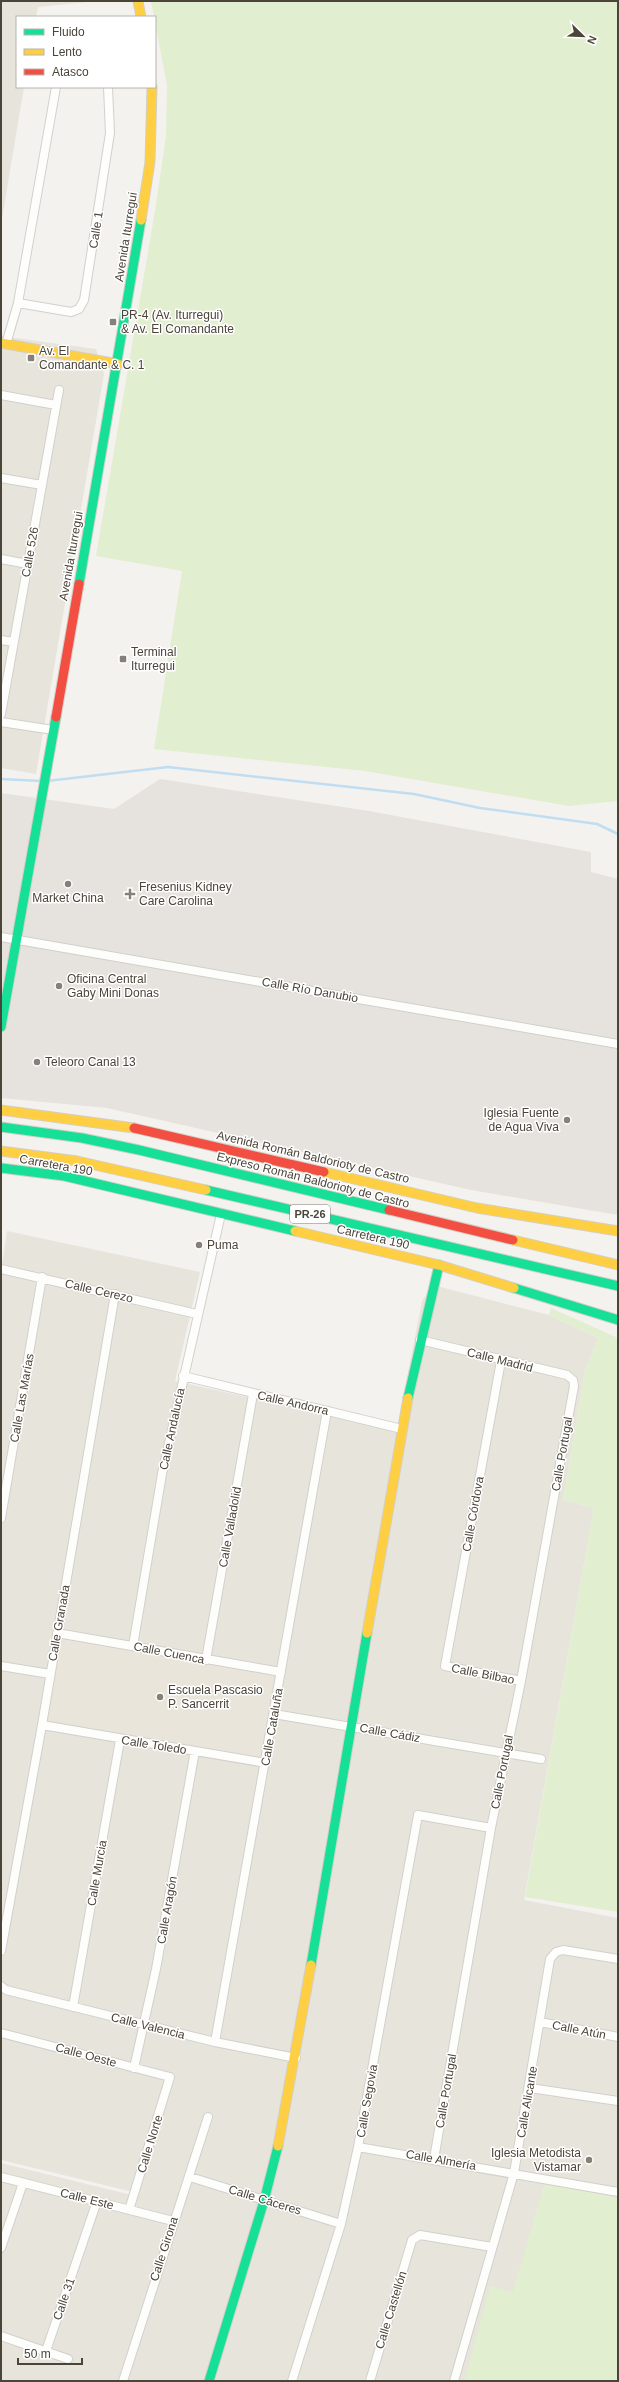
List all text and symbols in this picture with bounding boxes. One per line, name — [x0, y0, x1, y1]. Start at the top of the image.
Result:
legend — [16, 16, 156, 88]
north arrow — [563, 16, 603, 56]
text: Fluido — [52, 25, 85, 39]
text: N — [585, 34, 599, 46]
text: Lento — [52, 45, 82, 59]
text: Atasco — [52, 65, 89, 79]
street label: Avenida Iturregui — [112, 191, 140, 283]
street label: Calle 1 — [86, 210, 106, 250]
place label: PR-4 (Av. Iturregui) & Av. El Comandante — [121, 308, 234, 336]
marker: PR-4 (Av. Iturregui) & Av. El Comandante — [108, 317, 118, 327]
place label: Av. El Comandante & C. 1 — [39, 344, 145, 372]
marker: Av. El Comandante & C. 1 — [26, 353, 36, 363]
street label: Avenida Iturregui — [56, 510, 86, 602]
street label: Calle 526 — [19, 525, 41, 578]
place label: Terminal Iturregui — [131, 645, 176, 673]
marker: Terminal Iturregui — [118, 654, 128, 664]
marker: Market China — [63, 879, 73, 889]
place label: Fresenius Kidney Care Carolina — [139, 880, 232, 908]
marker: Fresenius Kidney Care Carolina — [124, 888, 136, 900]
place label: Market China — [32, 891, 104, 905]
place label: Oficina Central Gaby Mini Donas — [67, 972, 159, 1000]
street label: Calle Río Danubio — [261, 975, 359, 1005]
marker: Oficina Central Gaby Mini Donas — [54, 981, 64, 991]
place label: Teleoro Canal 13 — [45, 1055, 136, 1069]
marker: Teleoro Canal 13 — [32, 1057, 42, 1067]
place label: Iglesia Fuente de Agua Viva — [484, 1106, 559, 1134]
marker: Iglesia Fuente de Agua Viva — [562, 1115, 572, 1125]
street label: Avenida Román Baldorioty de Castro — [215, 1128, 411, 1186]
street label: Expreso Román Baldorioty de Castro — [215, 1149, 411, 1211]
street label: Carretera 190 — [18, 1152, 94, 1178]
road number: PR-26 — [290, 1205, 330, 1223]
street label: Carretera 190 — [335, 1222, 411, 1252]
place label: Puma — [207, 1238, 239, 1252]
marker: Puma — [194, 1240, 204, 1250]
street label: Calle Cerezo — [64, 1276, 135, 1306]
street label: Calle Madrid — [466, 1345, 534, 1375]
street label: Calle Las Marías — [7, 1352, 37, 1444]
street label: Calle Andalucía — [156, 1386, 188, 1471]
street label: Calle Andorra — [256, 1388, 330, 1418]
street label: Calle Portugal — [549, 1416, 575, 1492]
street label: Calle Córdova — [460, 1475, 487, 1553]
street label: Calle Valladolid — [216, 1485, 244, 1569]
street label: Calle Granada — [45, 1583, 73, 1662]
street label: Calle Cuenca — [132, 1639, 206, 1667]
street label: Calle Bilbao — [450, 1661, 516, 1687]
place label: Escuela Pascasio P. Sancerrit — [168, 1683, 263, 1711]
street label: Calle Cataluña — [258, 1687, 286, 1767]
marker: Escuela Pascasio P. Sancerrit — [155, 1692, 165, 1702]
street label: Calle Cádiz — [359, 1721, 421, 1745]
street label: Calle Toledo — [120, 1733, 188, 1757]
street label: Calle Portugal — [488, 1734, 516, 1810]
street label: Calle Murcia — [84, 1839, 110, 1907]
street label: Calle Aragón — [154, 1875, 180, 1945]
street label: Calle Valencia — [110, 2010, 187, 2042]
street label: Calle Atún — [551, 2018, 607, 2042]
street label: Calle Oeste — [54, 2040, 118, 2070]
street label: Calle Portugal — [433, 2053, 459, 2129]
street label: Calle Segovia — [354, 2063, 380, 2139]
street label: Calle Alicante — [514, 2065, 540, 2139]
street label: Calle Norte — [135, 2113, 166, 2175]
place label: Iglesia Metodista Vistamar — [491, 2146, 581, 2174]
street label: Calle Almería — [405, 2147, 478, 2173]
marker: Iglesia Metodista Vistamar — [584, 2155, 594, 2165]
street label: Calle Cáceres — [227, 2182, 303, 2218]
street label: Calle Este — [59, 2186, 116, 2212]
street label: Calle Girona — [147, 2215, 181, 2283]
street label: Calle Castellón — [373, 2269, 409, 2351]
street label: Calle 31 — [50, 2276, 78, 2322]
scale bar — [18, 2340, 82, 2366]
text: 50 m — [24, 2347, 51, 2361]

